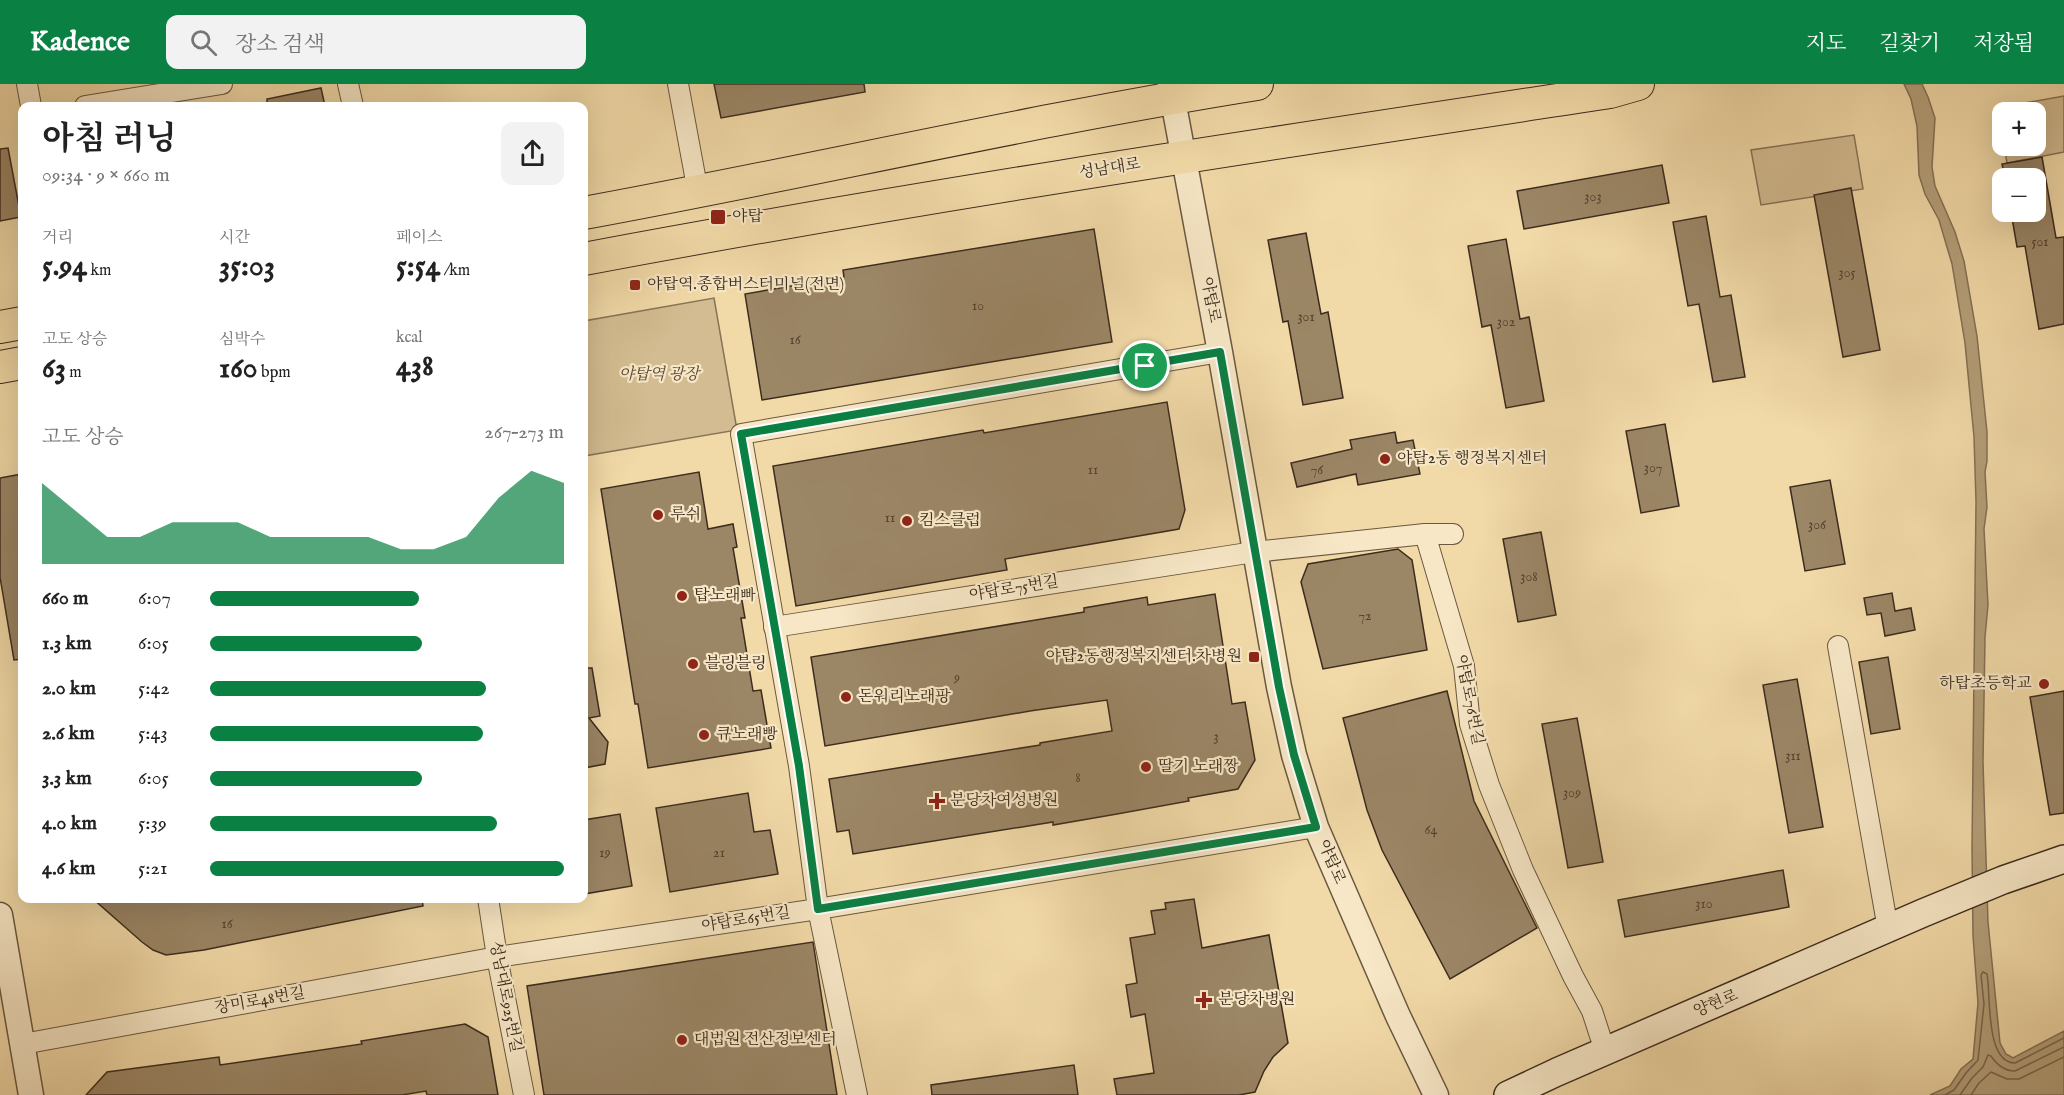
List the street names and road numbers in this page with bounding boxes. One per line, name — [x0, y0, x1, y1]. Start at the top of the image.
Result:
street label: 성남대로 — [1078, 154, 1143, 184]
street label: 야탑로 — [1196, 275, 1224, 325]
street label: 야탑로75번길 — [968, 572, 1060, 606]
street label: 야탑로76번길 — [1450, 653, 1488, 747]
street label: 야탑로 — [1313, 837, 1349, 888]
street label: 야탑로65번길 — [700, 903, 792, 937]
street label: 성남대로925번길 — [484, 940, 526, 1054]
street label: 장미로48번길 — [213, 983, 307, 1019]
street label: 양현로 — [1691, 986, 1742, 1022]

